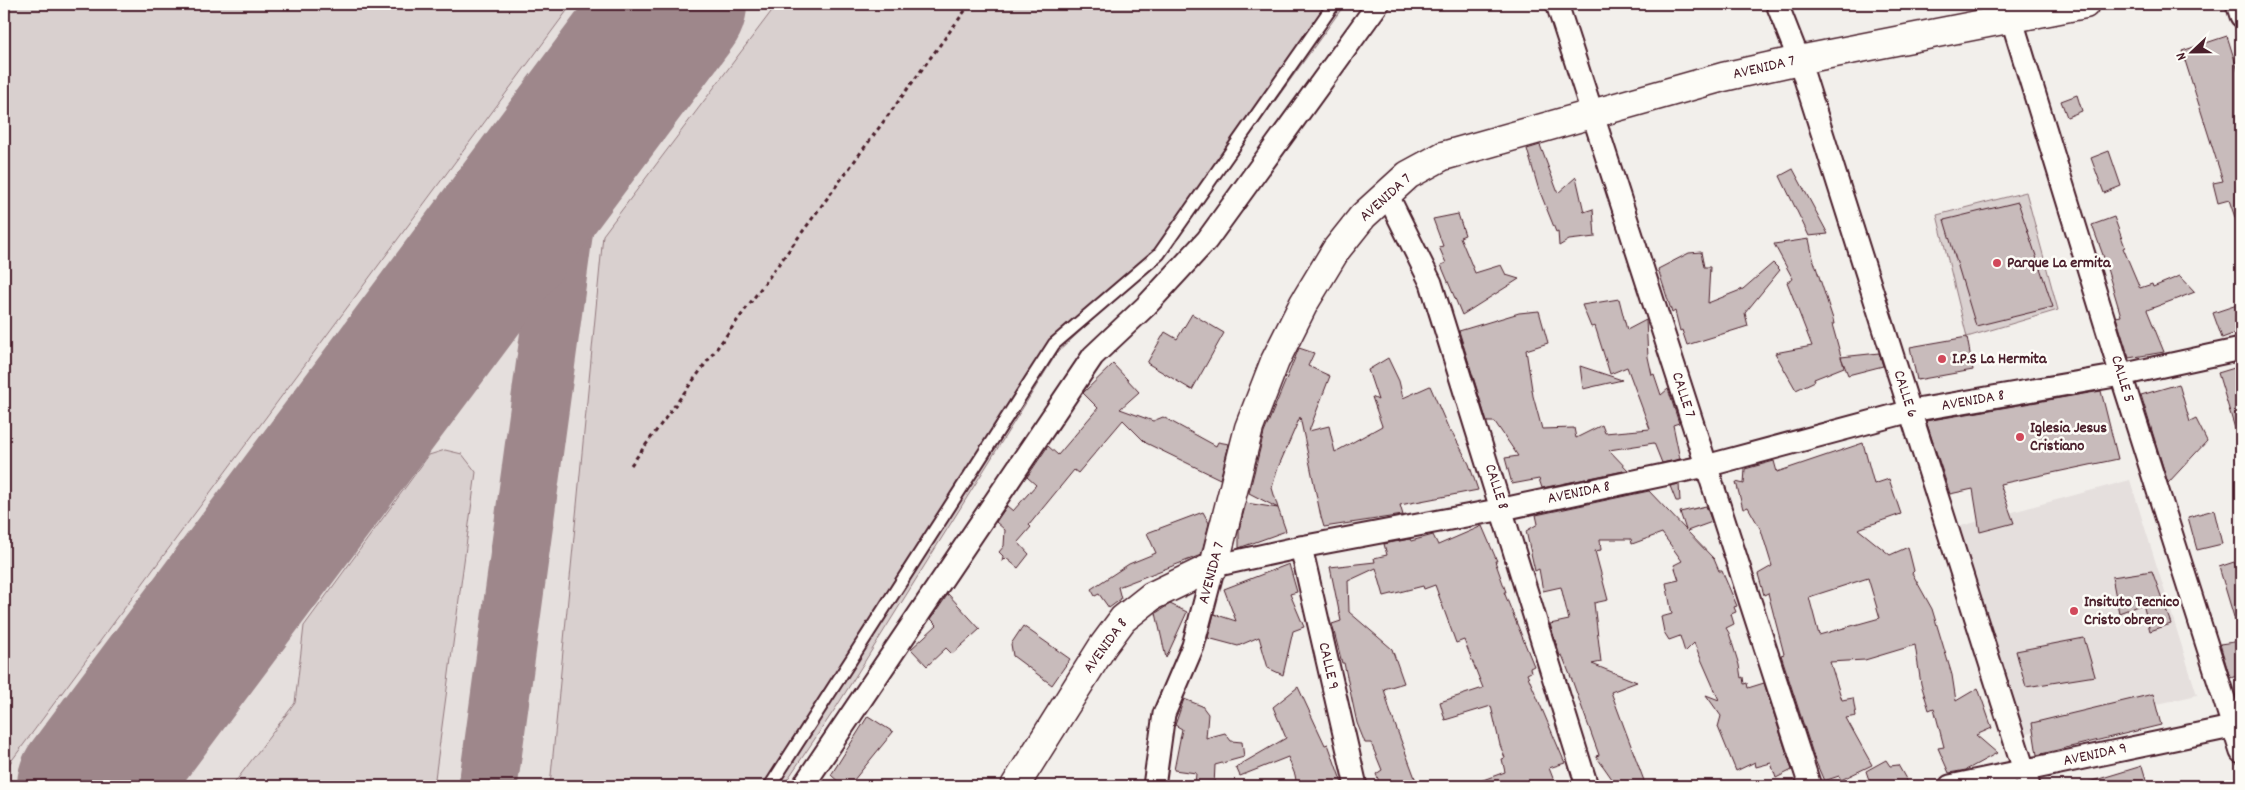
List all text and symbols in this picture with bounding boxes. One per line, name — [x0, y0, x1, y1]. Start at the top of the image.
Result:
north arrow — [2168, 28, 2218, 78]
text: N — [2171, 49, 2192, 63]
street label: AVENIDA 7 — [1731, 50, 1797, 86]
street label: AVENIDA 7 — [1355, 168, 1417, 228]
place label: Parque La ermita — [2007, 252, 2112, 275]
marker: Parque La ermita — [1991, 257, 2003, 269]
place label: I.P.S La Hermita — [1952, 348, 2048, 371]
marker: I.P.S La Hermita — [1936, 353, 1948, 365]
street label: CALLE 5 — [2104, 353, 2140, 405]
street label: CALLE 6 — [1887, 367, 1923, 421]
street label: CALLE 7 — [1665, 369, 1701, 421]
street label: AVENIDA 8 — [1940, 384, 2006, 418]
place label: Iglesia Jesus Cristiano — [2030, 417, 2107, 458]
marker: Iglesia Jesus Cristiano — [2014, 431, 2026, 443]
street label: CALLE 8 — [1478, 461, 1514, 513]
street label: AVENIDA 8 — [1545, 475, 1613, 511]
street label: AVENIDA 7 — [1193, 539, 1231, 607]
place label: Insituto Tecnico Cristo obrero — [2084, 591, 2179, 632]
marker: Insituto Tecnico Cristo obrero — [2068, 605, 2080, 617]
street label: AVENIDA 8 — [1078, 613, 1134, 679]
street label: CALLE 9 — [1311, 640, 1345, 692]
street label: AVENIDA 9 — [2061, 737, 2129, 773]

